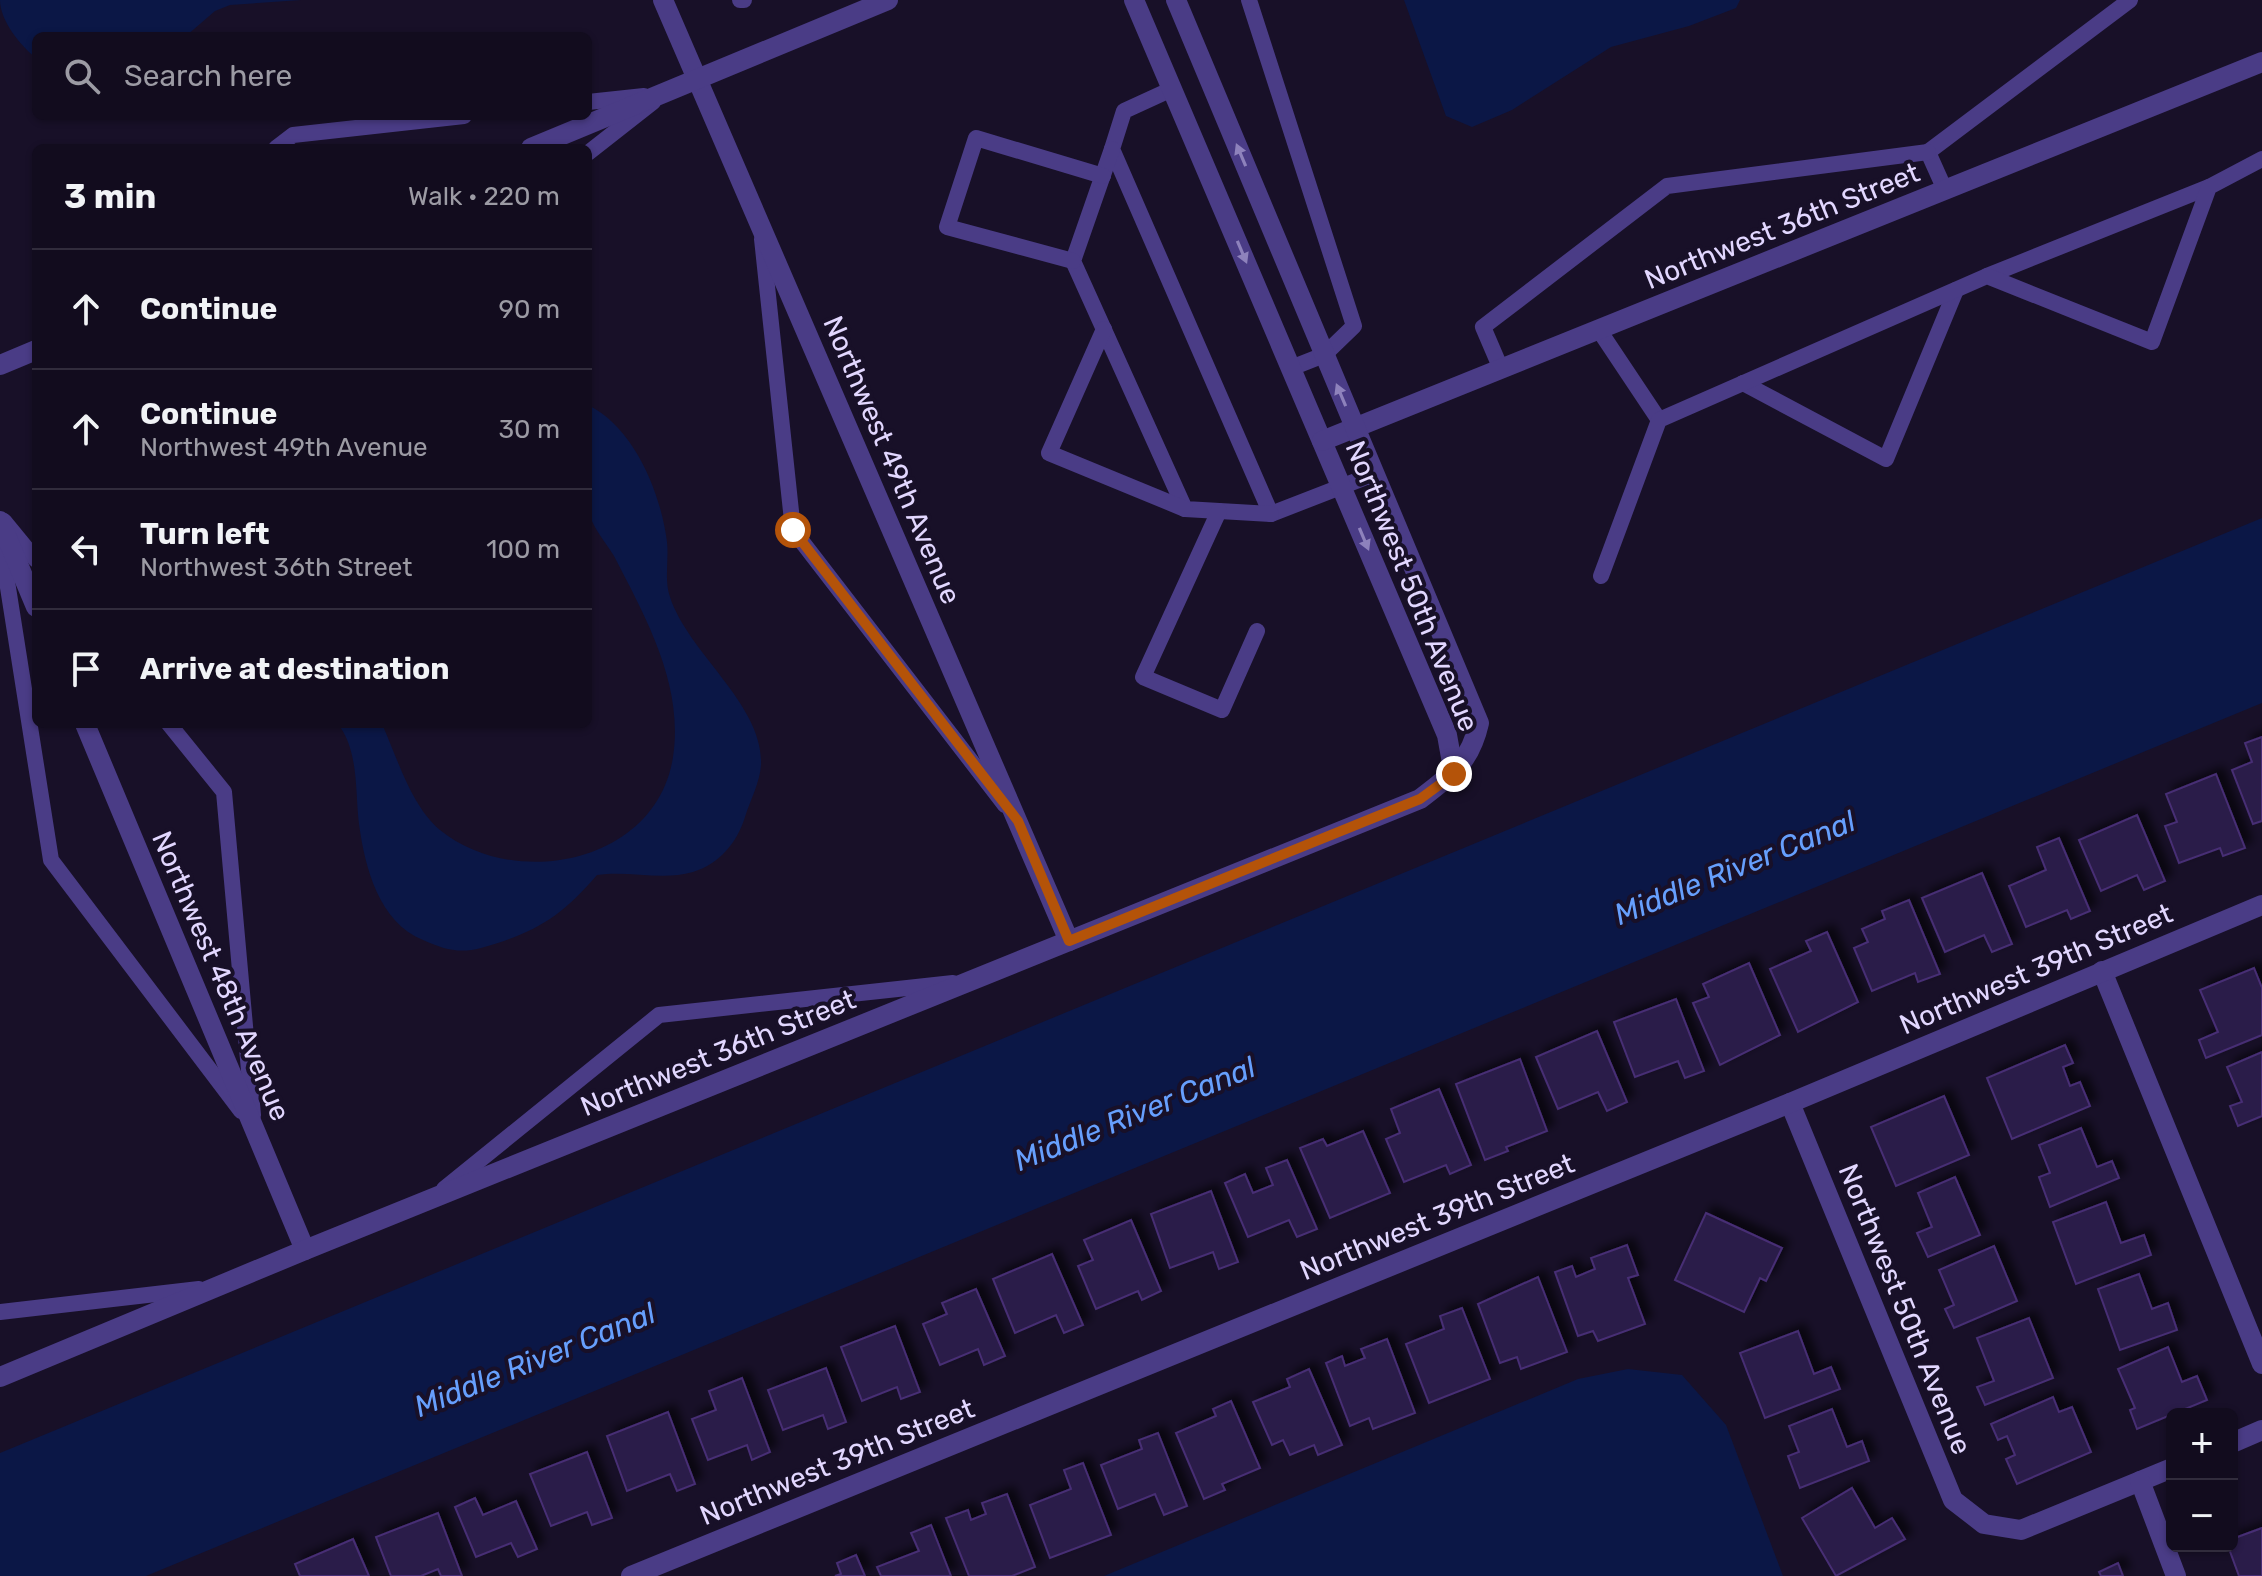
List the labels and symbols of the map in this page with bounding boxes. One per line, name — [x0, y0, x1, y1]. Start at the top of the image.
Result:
one-way arrow — [1234, 143, 1247, 167]
street label: Northwest 36th Street — [1640, 156, 1924, 296]
one-way arrow — [1235, 240, 1248, 264]
street label: Northwest 49th Avenue — [816, 311, 968, 609]
one-way arrow — [1334, 383, 1347, 407]
street label: Northwest 50th Avenue — [1339, 436, 1485, 736]
route start — [775, 512, 811, 548]
one-way arrow — [1357, 527, 1370, 550]
route end — [1436, 756, 1472, 792]
water label: Middle River Canal — [1609, 803, 1862, 933]
street label: Northwest 48th Avenue — [145, 826, 297, 1126]
street label: Northwest 39th Street — [1895, 897, 2177, 1041]
street label: Northwest 36th Street — [576, 983, 860, 1123]
water label: Middle River Canal — [1009, 1049, 1262, 1179]
street label: Northwest 39th Street — [1295, 1147, 1579, 1287]
street label: Northwest 50th Avenue — [1832, 1159, 1978, 1459]
water label: Middle River Canal — [409, 1295, 662, 1425]
street label: Northwest 39th Street — [695, 1392, 979, 1532]

